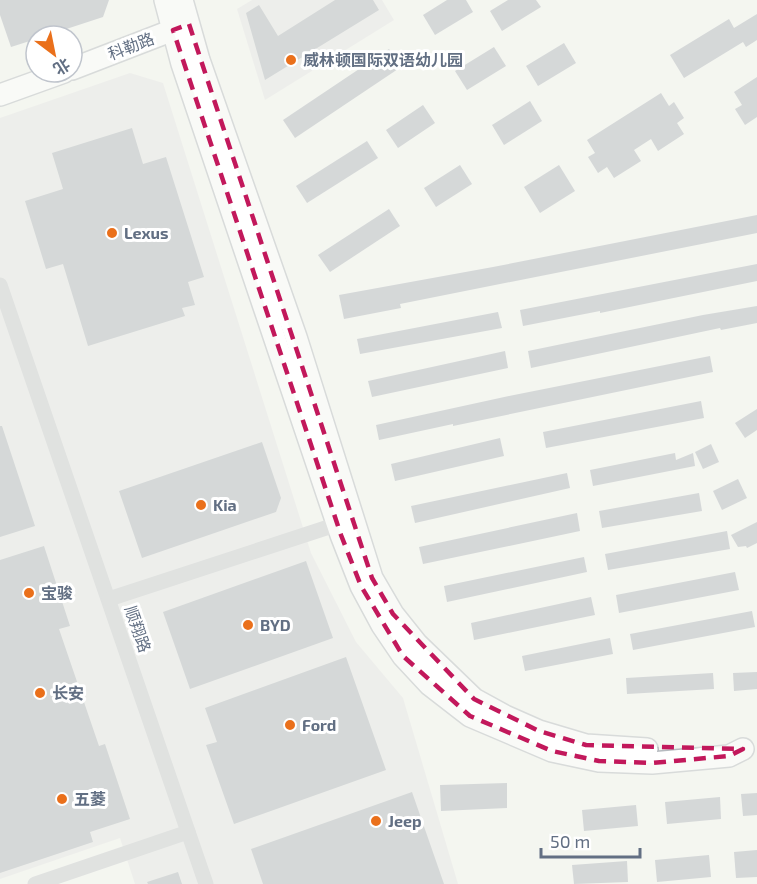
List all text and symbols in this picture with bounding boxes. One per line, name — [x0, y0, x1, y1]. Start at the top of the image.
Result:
north arrow — [24, 24, 84, 84]
street label: 科勒路 — [105, 28, 157, 63]
place label: 威林顿国际双语幼儿园 — [303, 50, 463, 69]
marker: 威林顿国际双语幼儿园 — [284, 53, 298, 67]
text: 北 — [50, 55, 74, 79]
place label: Lexus — [124, 223, 169, 242]
marker: Lexus — [105, 226, 119, 240]
place label: Kia — [213, 495, 237, 514]
marker: Kia — [194, 498, 208, 512]
place label: 宝骏 — [41, 583, 73, 602]
marker: 宝骏 — [22, 586, 36, 600]
street label: 顺翔路 — [122, 603, 155, 655]
place label: BYD — [260, 615, 291, 634]
marker: BYD — [241, 618, 255, 632]
place label: 长安 — [52, 683, 84, 702]
marker: 长安 — [33, 686, 47, 700]
place label: Ford — [302, 715, 336, 734]
marker: Ford — [283, 718, 297, 732]
place label: 五菱 — [74, 789, 106, 808]
marker: 五菱 — [55, 792, 69, 806]
place label: Jeep — [388, 811, 422, 830]
marker: Jeep — [369, 814, 383, 828]
scale bar — [541, 821, 640, 859]
text: 50 m — [550, 830, 590, 852]

